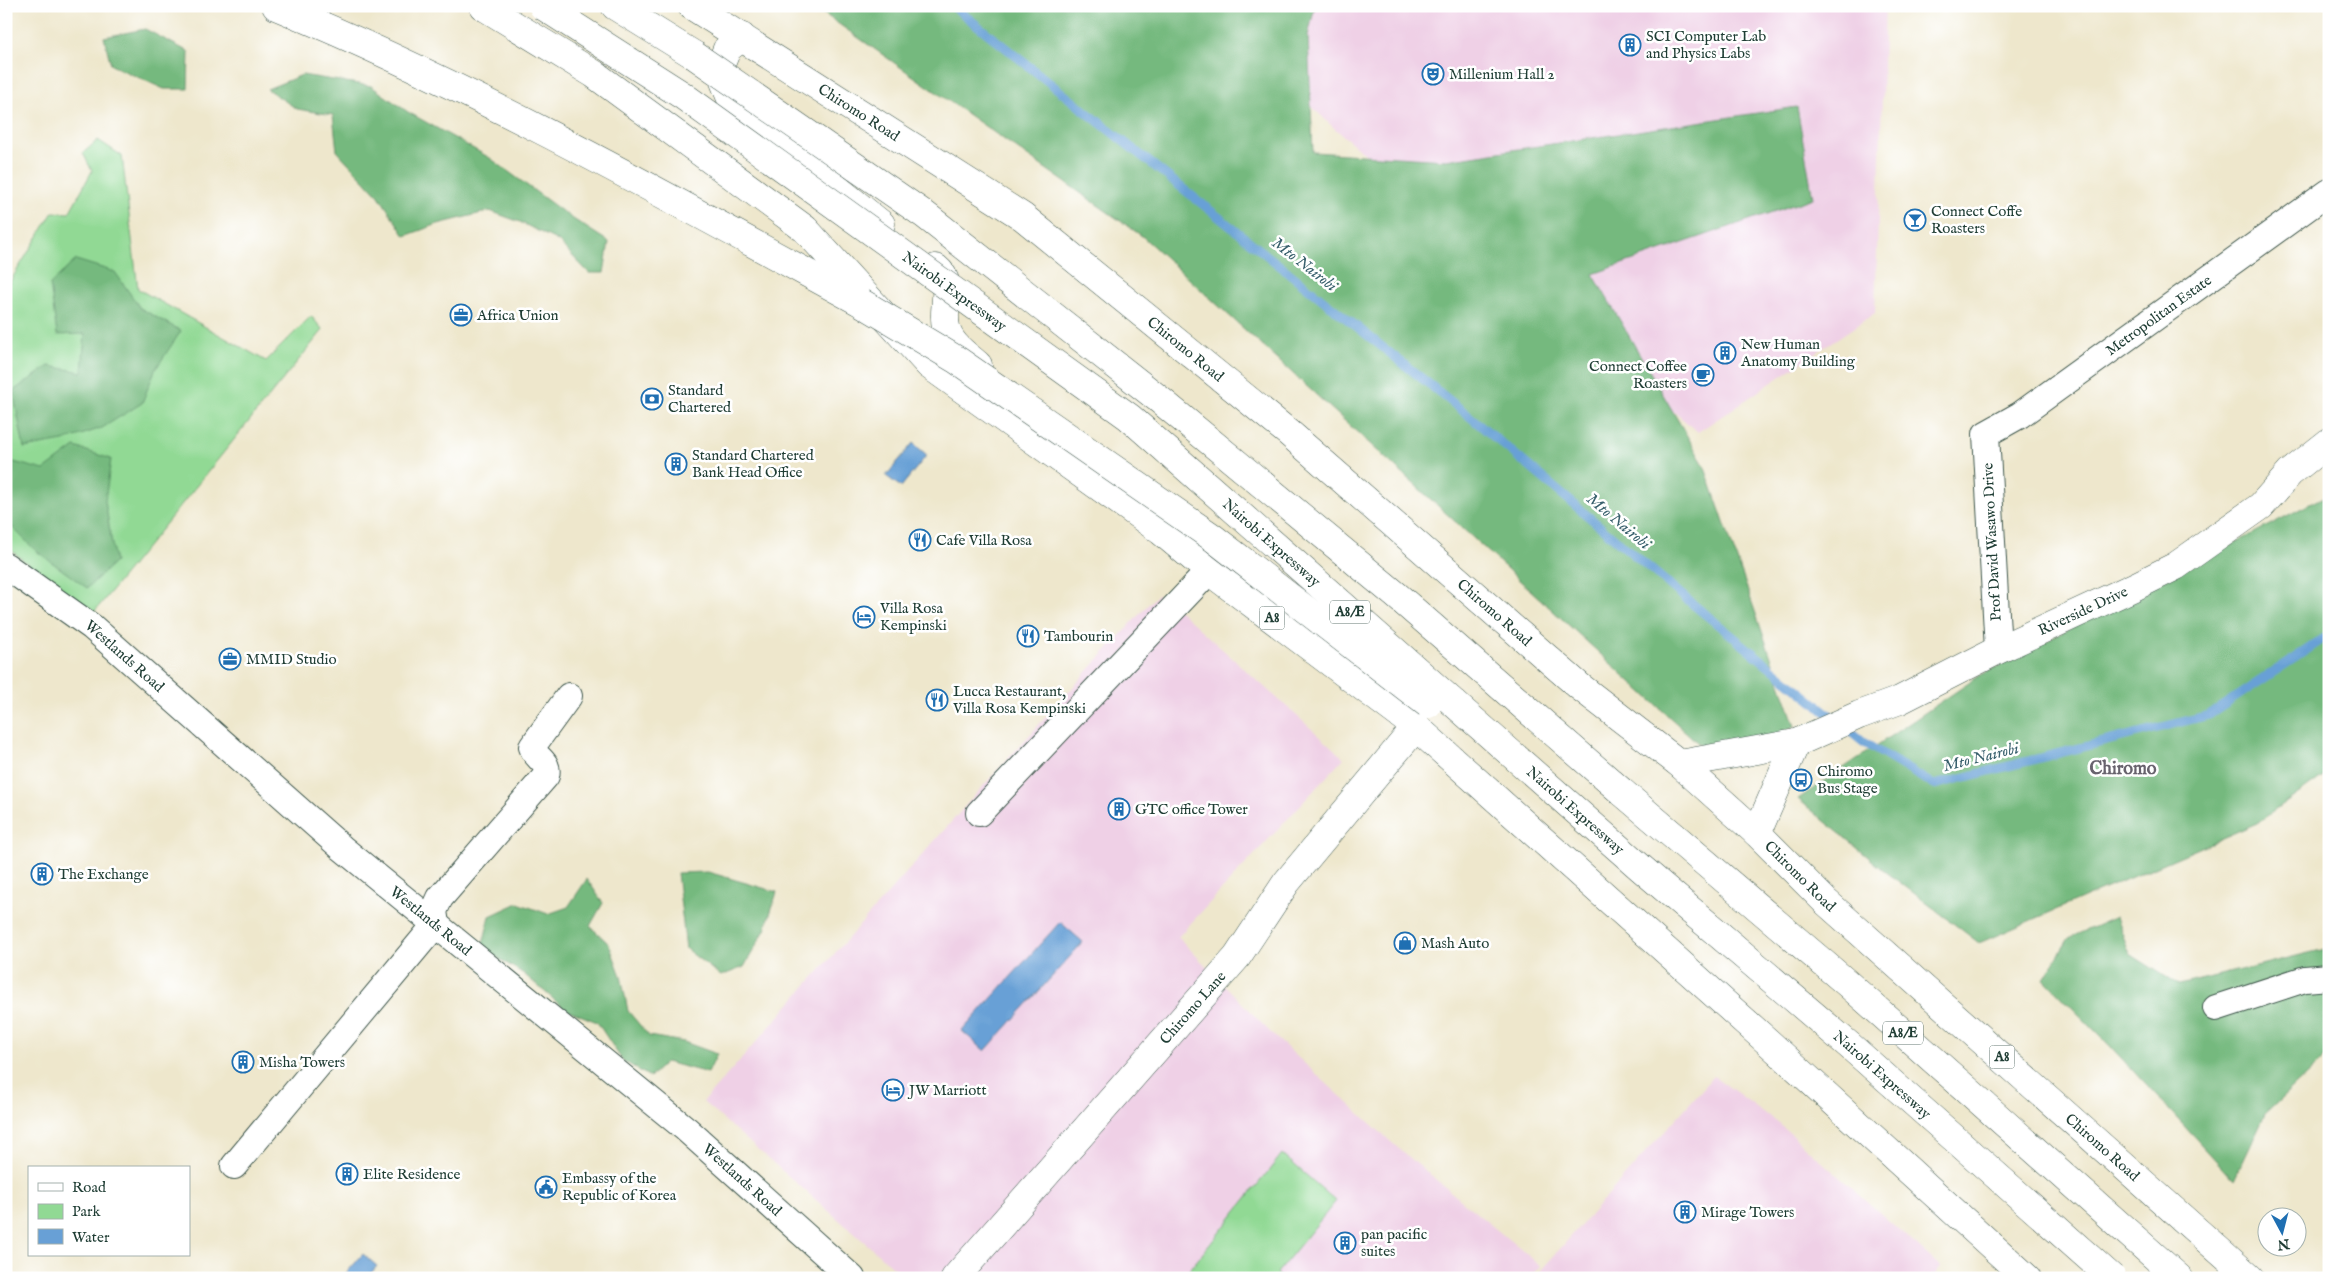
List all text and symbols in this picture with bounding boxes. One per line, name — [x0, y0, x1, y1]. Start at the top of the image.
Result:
place label: SCI Computer Lab and Physics Labs — [1646, 27, 1766, 63]
building icon: SCI Computer Lab and Physics Labs — [1618, 33, 1642, 57]
theatre icon: Millenium Hall 2 — [1421, 62, 1445, 86]
place label: Millenium Hall 2 — [1449, 65, 1555, 84]
street label: Chiromo Road — [815, 79, 904, 146]
place label: Connect Coffe Roasters — [1931, 202, 2022, 238]
bar icon: Connect Coffe Roasters — [1903, 208, 1927, 232]
water label: Mto Nairobi — [1267, 233, 1342, 298]
street label: Nairobi Expressway — [899, 247, 1011, 336]
street label: Metropolitan Estate — [2102, 270, 2215, 360]
office icon: Africa Union — [449, 303, 473, 327]
place label: Africa Union — [476, 306, 559, 325]
street label: Chiromo Road — [1143, 312, 1229, 386]
place label: New Human Anatomy Building — [1740, 335, 1856, 371]
building icon: New Human Anatomy Building — [1713, 341, 1737, 365]
place label: Connect Coffee Roasters — [1589, 357, 1687, 393]
cafe icon: Connect Coffee Roasters — [1691, 363, 1715, 387]
place label: Standard Chartered — [668, 381, 732, 417]
bank icon: Standard Chartered — [640, 387, 664, 411]
place label: Standard Chartered Bank Head Office — [692, 446, 815, 482]
building icon: Standard Chartered Bank Head Office — [664, 452, 688, 476]
street label: Prof David Wasawo Drive — [1978, 462, 2006, 622]
water label: Mto Nairobi — [1582, 490, 1655, 555]
street label: Nairobi Expressway — [1219, 494, 1325, 591]
restaurant icon: Cafe Villa Rosa — [908, 528, 932, 552]
place label: Cafe Villa Rosa — [936, 531, 1032, 550]
street label: Chiromo Road — [1453, 575, 1537, 651]
street label: Riverside Drive — [2035, 582, 2131, 640]
place label: Villa Rosa Kempinski — [879, 599, 947, 635]
road number: A8/E — [1330, 600, 1370, 624]
hotel icon: Villa Rosa Kempinski — [852, 605, 876, 629]
road number: A8 — [1260, 606, 1284, 630]
street label: Westlands Road — [81, 616, 169, 697]
restaurant icon: Tambourin — [1016, 624, 1040, 648]
place label: Tambourin — [1044, 627, 1113, 646]
office icon: MMID Studio — [218, 647, 242, 671]
place label: MMID Studio — [246, 650, 337, 669]
place label: Lucca Restaurant, Villa Rosa Kempinski — [952, 682, 1086, 718]
restaurant icon: Lucca Restaurant, Villa Rosa Kempinski — [925, 688, 949, 712]
water label: Mto Nairobi — [1941, 739, 2022, 777]
district label: Chiromo — [2089, 758, 2157, 781]
street label: Nairobi Expressway — [1523, 762, 1629, 859]
place label: Chiromo Bus Stage — [1817, 762, 1878, 798]
bus stop icon: Chiromo Bus Stage — [1789, 768, 1813, 792]
building icon: GTC office Tower — [1107, 797, 1131, 821]
place label: GTC office Tower — [1135, 800, 1248, 819]
street label: Chiromo Road — [1760, 836, 1841, 916]
building icon: The Exchange — [30, 862, 54, 886]
place label: The Exchange — [58, 865, 149, 884]
street label: Westlands Road — [386, 882, 476, 960]
shop icon: Mash Auto — [1393, 931, 1417, 955]
place label: Mash Auto — [1421, 934, 1489, 953]
street label: Chiromo Lane — [1155, 967, 1230, 1048]
road number: A8/E — [1883, 1021, 1923, 1044]
street label: Nairobi Expressway — [1829, 1026, 1936, 1123]
road number: A8 — [1990, 1046, 2014, 1068]
building icon: Misha Towers — [231, 1050, 255, 1074]
place label: Misha Towers — [259, 1053, 345, 1072]
hotel icon: JW Marriott — [881, 1078, 905, 1102]
place label: JW Marriott — [907, 1081, 987, 1100]
street label: Chiromo Road — [2061, 1109, 2144, 1186]
street label: Westlands Road — [699, 1139, 787, 1221]
building icon: Elite Residence — [335, 1162, 359, 1186]
place label: Elite Residence — [363, 1165, 461, 1184]
legend — [28, 1166, 190, 1256]
place label: Embassy of the Republic of Korea — [562, 1169, 677, 1205]
public building icon: Embassy of the Republic of Korea — [534, 1175, 558, 1199]
text: Road — [72, 1178, 107, 1197]
building icon: Mirage Towers — [1673, 1200, 1697, 1224]
text: Park — [72, 1202, 102, 1221]
place label: Mirage Towers — [1701, 1203, 1794, 1222]
north arrow — [2258, 1206, 2308, 1256]
place label: pan pacific suites — [1361, 1225, 1427, 1261]
text: Water — [72, 1228, 110, 1247]
building icon: pan pacific suites — [1333, 1231, 1357, 1255]
text: N — [2276, 1234, 2292, 1254]

